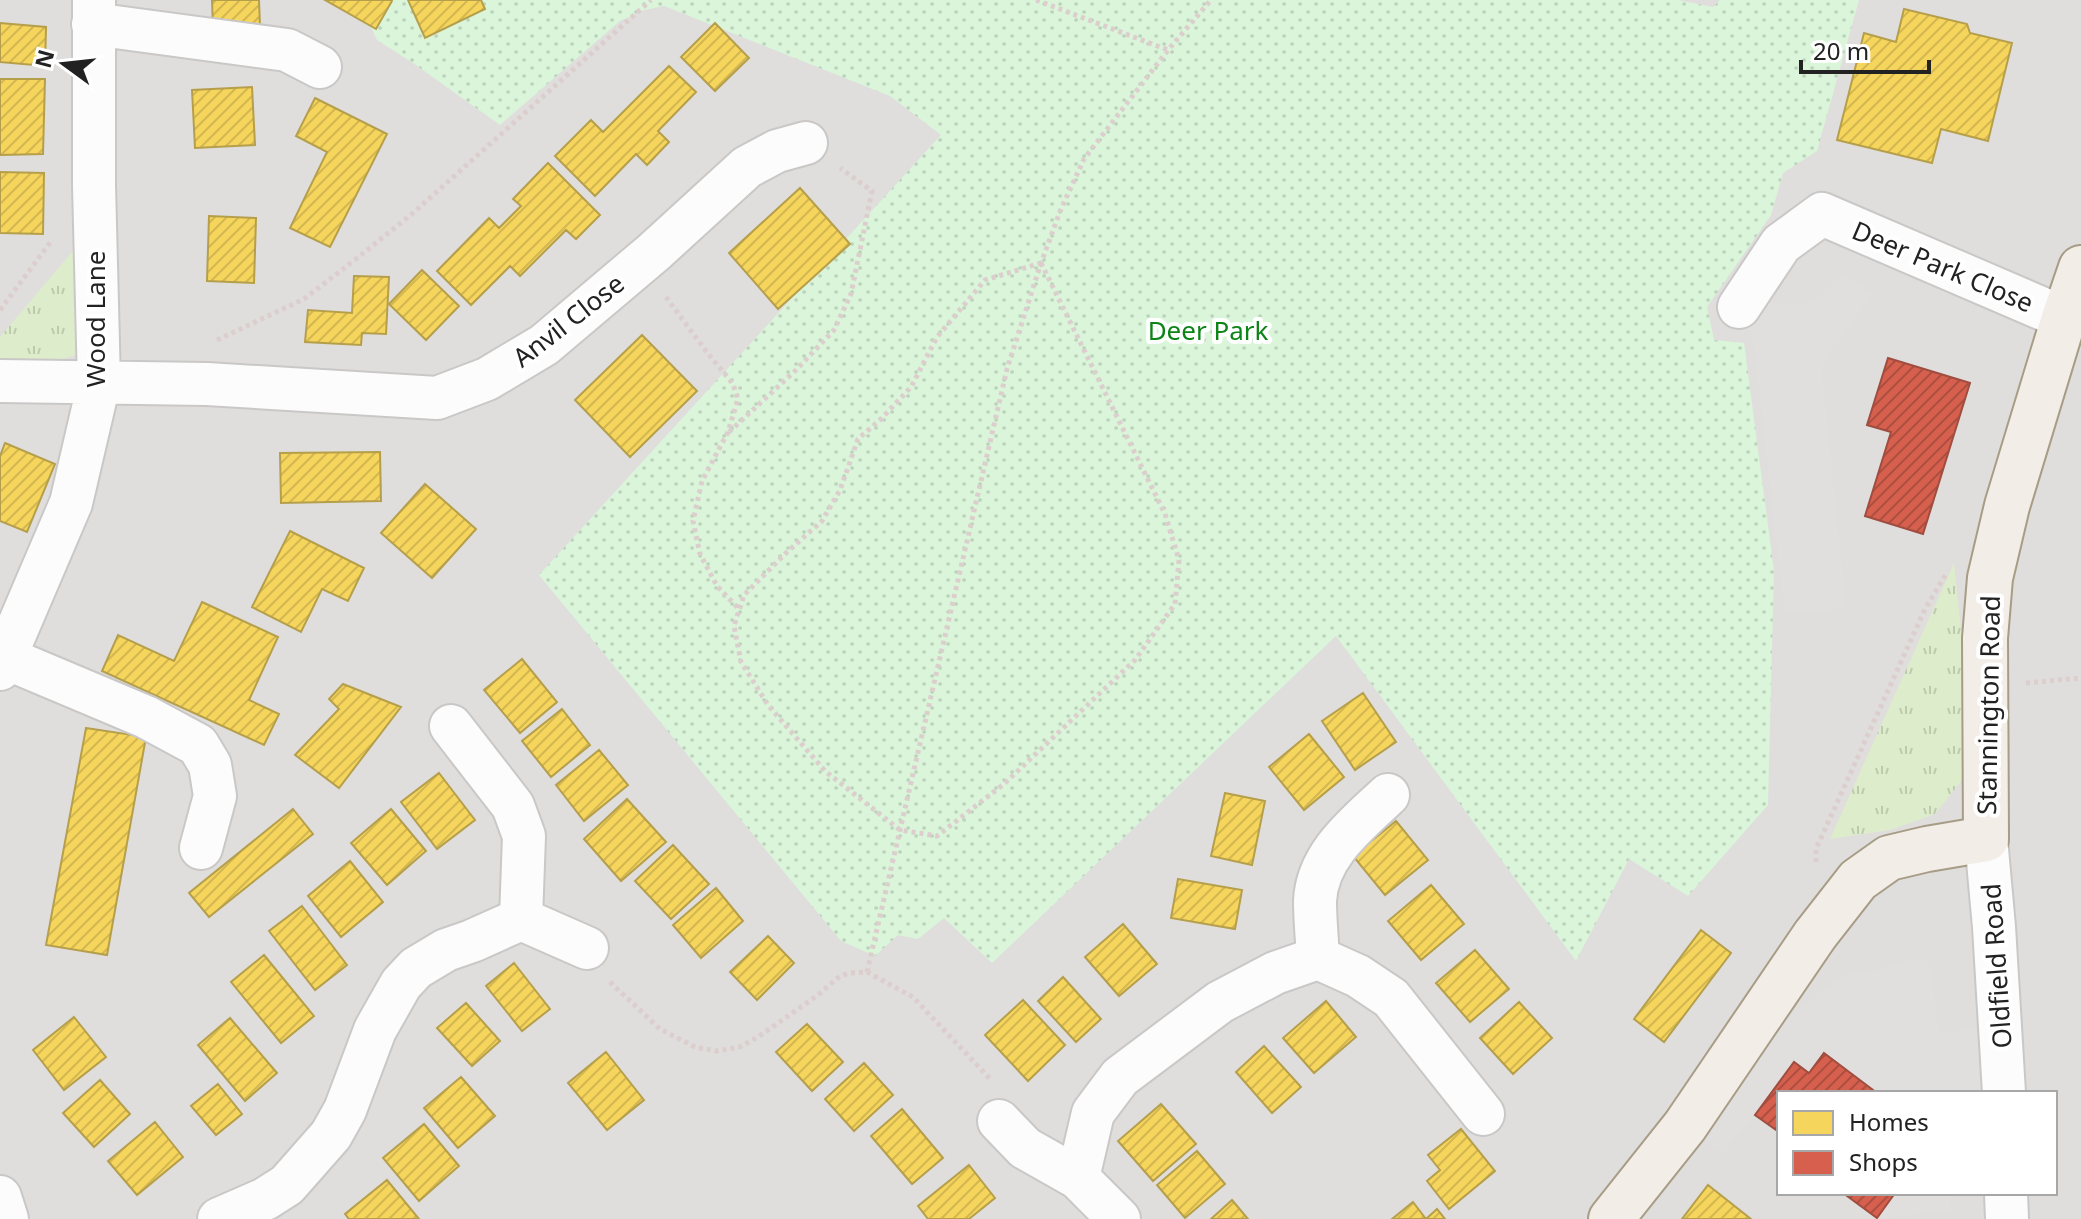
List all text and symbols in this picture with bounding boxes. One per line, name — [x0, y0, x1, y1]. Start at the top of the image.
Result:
north arrow — [24, 24, 104, 104]
scale bar — [1801, 24, 1929, 74]
text: 20 m — [1813, 34, 1869, 67]
text: N — [27, 46, 61, 71]
street label: Deer Park Close — [1847, 212, 2039, 320]
street label: Wood Lane — [77, 251, 113, 387]
street label: Anvil Close — [505, 265, 631, 375]
park label: Deer Park — [1148, 312, 1268, 348]
street label: Stannington Road — [1968, 595, 2008, 815]
street label: Oldfield Road — [1972, 882, 2020, 1050]
legend — [1777, 1091, 2057, 1195]
text: Homes — [1849, 1105, 1929, 1138]
text: Shops — [1849, 1145, 1918, 1178]

